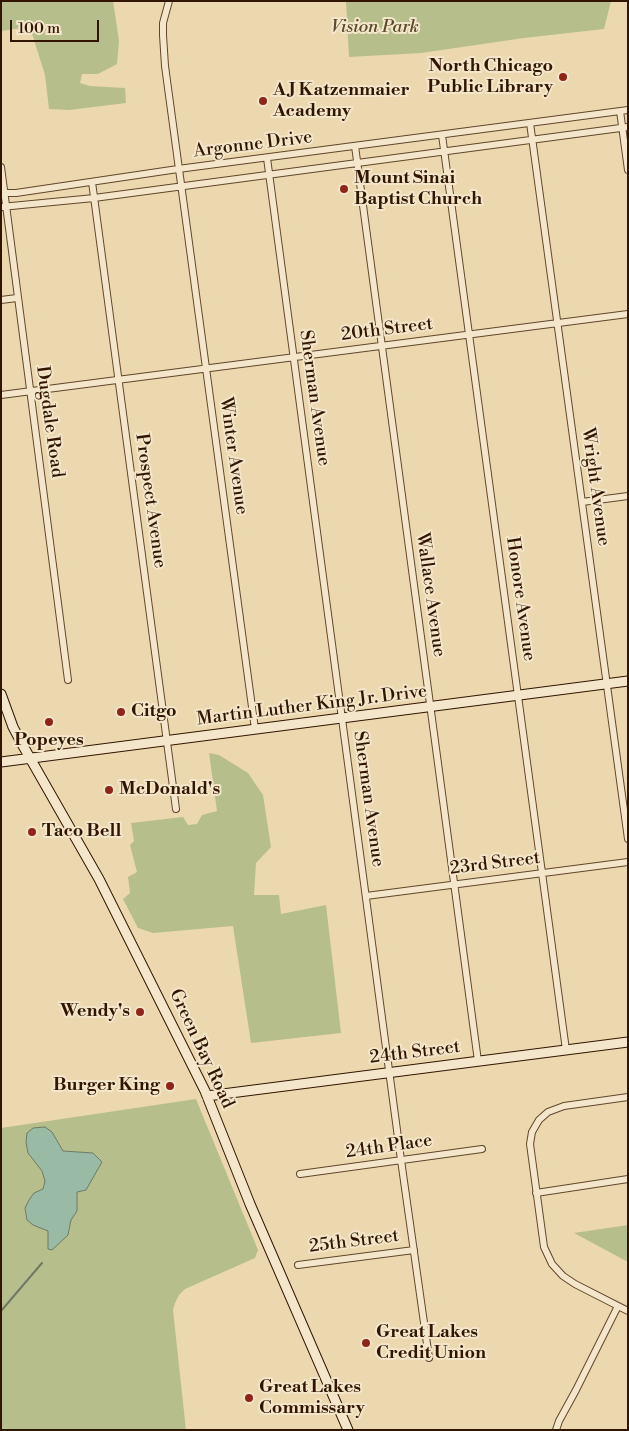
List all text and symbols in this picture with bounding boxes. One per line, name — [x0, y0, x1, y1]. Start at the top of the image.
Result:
scale bar — [12, 10, 101, 42]
park label: Vision Park — [331, 17, 419, 39]
text: 100 m — [18, 19, 60, 38]
place label: North Chicago Public Library — [427, 56, 553, 98]
marker: North Chicago Public Library — [557, 71, 569, 83]
place label: A J Katzenmaier Academy — [273, 80, 410, 122]
marker: A J Katzenmaier Academy — [257, 95, 269, 107]
street label: Argonne Drive — [192, 127, 314, 163]
place label: Mount Sinai Baptist Church — [354, 168, 482, 210]
marker: Mount Sinai Baptist Church — [338, 183, 350, 195]
street label: 20th Street — [340, 314, 434, 346]
street label: Sherman Avenue — [294, 329, 334, 467]
street label: Dugdale Road — [30, 365, 68, 479]
street label: Winter Avenue — [214, 396, 252, 516]
street label: Wright Avenue — [576, 427, 614, 547]
street label: Prospect Avenue — [130, 432, 170, 570]
street label: Wallace Avenue — [411, 531, 449, 659]
street label: Honore Avenue — [501, 536, 539, 662]
street label: Martin Luther King Jr. Drive — [196, 681, 428, 731]
place label: Citgo — [131, 701, 177, 723]
marker: Citgo — [115, 706, 127, 718]
marker: Popeyes — [43, 716, 55, 728]
place label: Popeyes — [14, 730, 84, 752]
street label: Sherman Avenue — [348, 730, 388, 868]
place label: McDonald's — [119, 779, 220, 801]
marker: McDonald's — [103, 784, 115, 796]
place label: Taco Bell — [42, 821, 121, 843]
marker: Taco Bell — [26, 826, 38, 838]
street label: 23rd Street — [449, 848, 541, 880]
street label: Green Bay Road — [164, 986, 238, 1112]
place label: Wendy's — [60, 1001, 130, 1023]
marker: Wendy's — [134, 1006, 146, 1018]
street label: 24th Street — [369, 1037, 461, 1069]
place label: Burger King — [53, 1075, 160, 1097]
marker: Burger King — [164, 1080, 176, 1092]
street label: 24th Place — [344, 1130, 434, 1164]
street label: 25th Street — [308, 1226, 400, 1258]
place label: Great Lakes Credit Union — [376, 1322, 486, 1365]
marker: Great Lakes Credit Union — [360, 1337, 372, 1349]
place label: Great Lakes Commissary — [259, 1377, 365, 1420]
marker: Great Lakes Commissary — [243, 1392, 255, 1404]

